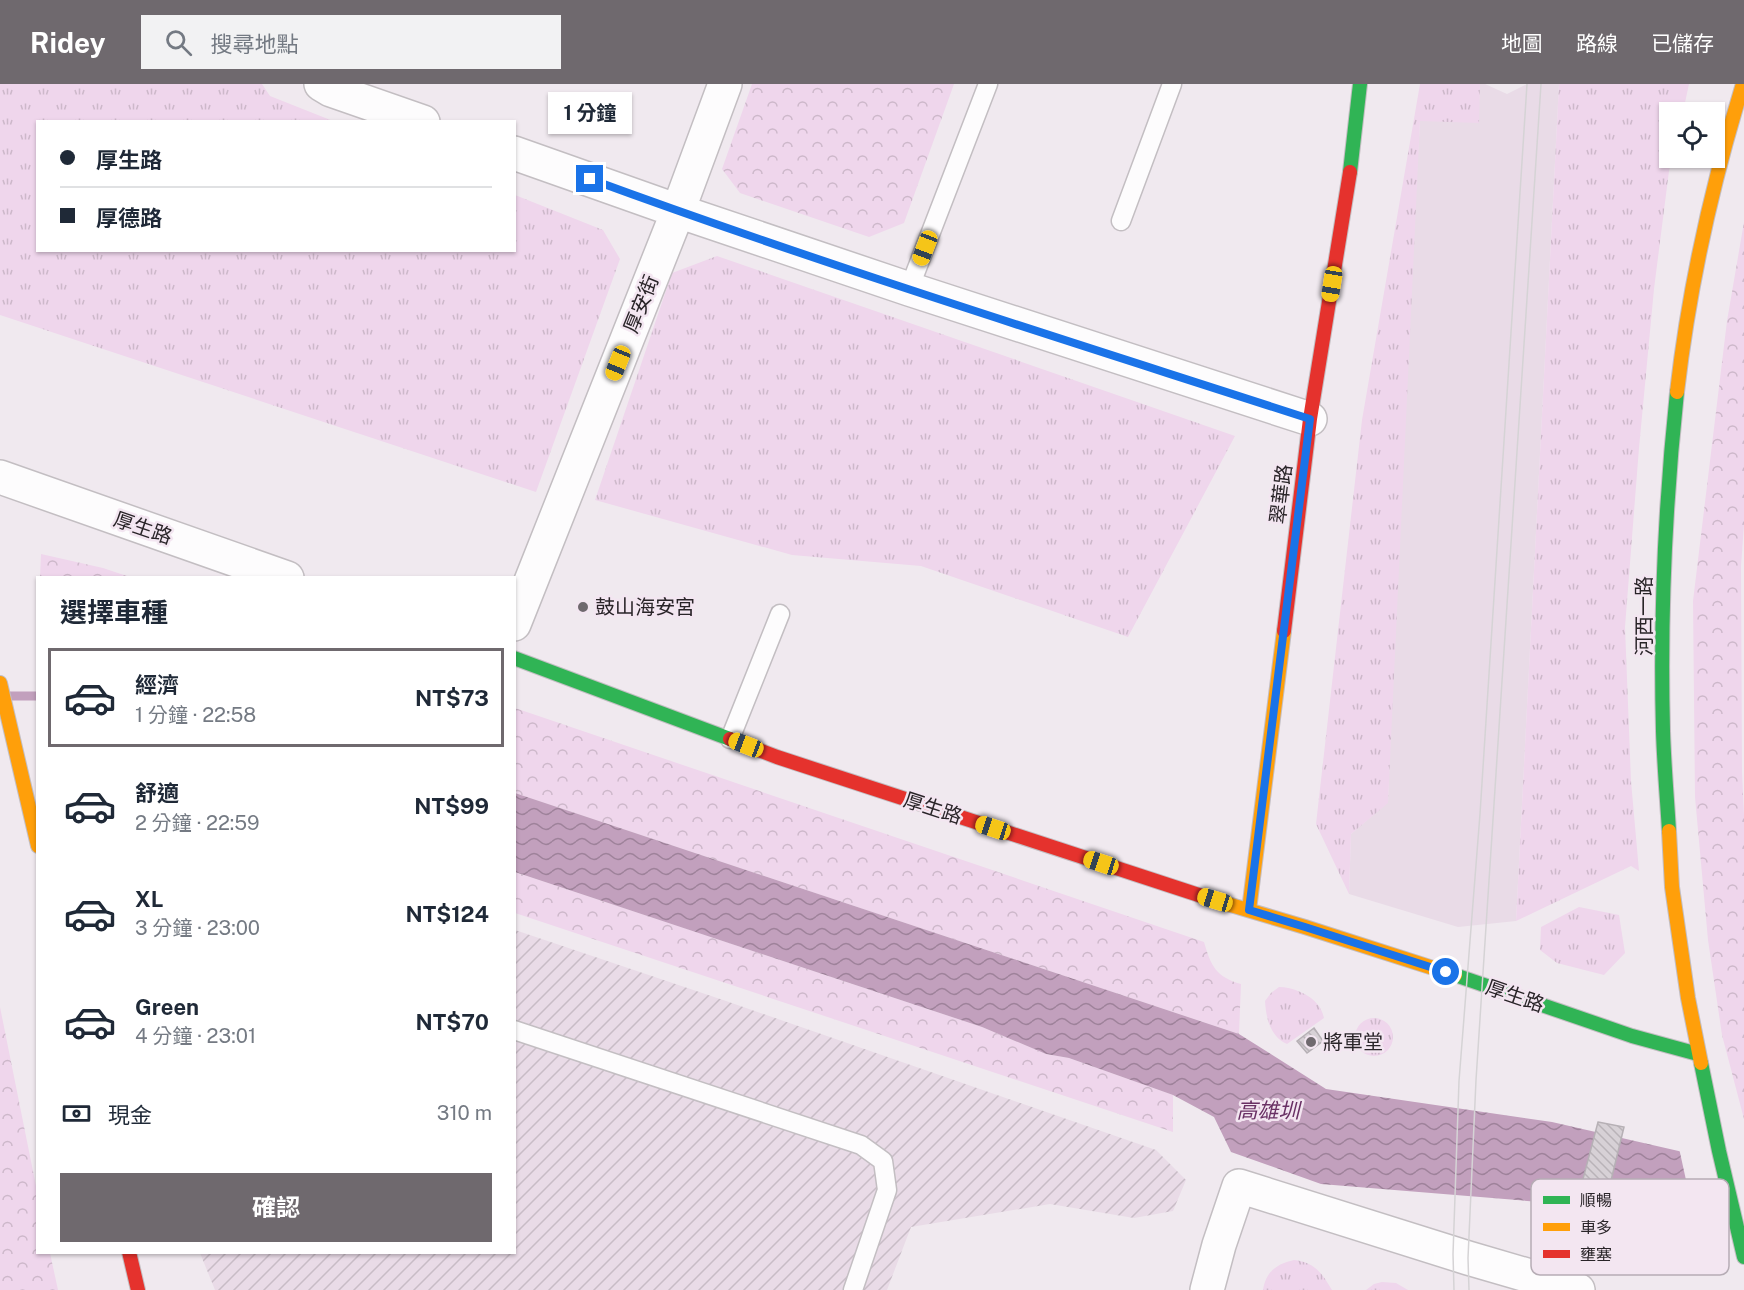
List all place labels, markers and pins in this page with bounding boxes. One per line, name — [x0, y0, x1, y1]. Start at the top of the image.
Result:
place label: 鼓山海安宮 — [595, 595, 695, 619]
marker: 鼓山海安宮 — [576, 600, 590, 614]
place label: 將軍堂 — [1323, 1030, 1383, 1054]
marker: 將軍堂 — [1304, 1035, 1318, 1049]

